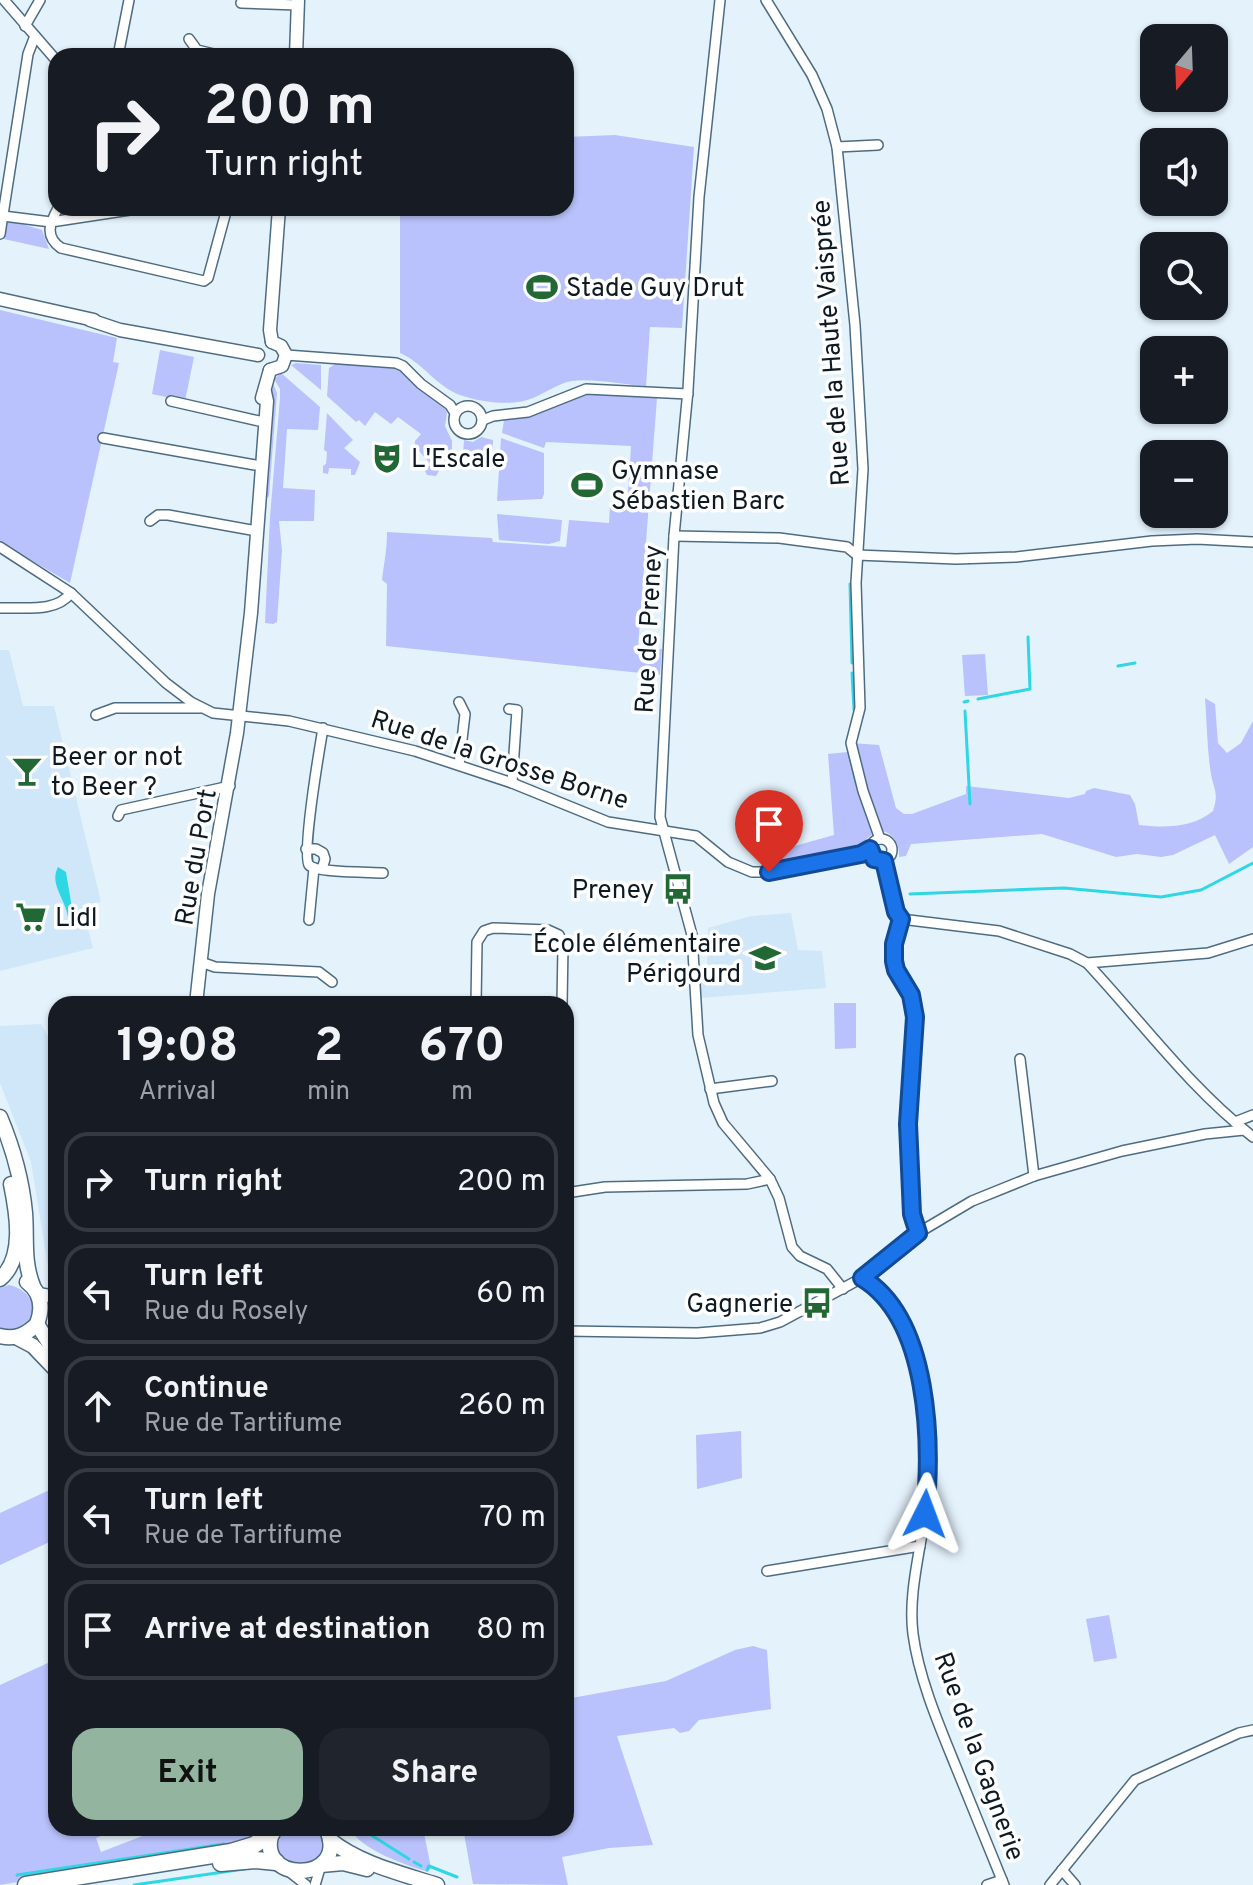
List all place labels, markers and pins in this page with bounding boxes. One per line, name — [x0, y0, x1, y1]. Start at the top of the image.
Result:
sports icon: Stade Guy Drut — [525, 270, 559, 304]
place label: Stade Guy Drut — [566, 273, 744, 306]
theatre icon: L'Escale — [370, 441, 404, 475]
place label: L'Escale — [411, 444, 505, 477]
place label: Gymnase Sébastien Barc — [611, 456, 785, 519]
sports icon: Gymnase Sébastien Barc — [570, 468, 604, 502]
place label: Beer or not to Beer ? — [51, 742, 183, 805]
bar icon: Beer or not to Beer ? — [10, 754, 44, 788]
pin — [735, 790, 803, 872]
bus stop icon: Preney — [661, 872, 695, 906]
place label: Preney — [572, 875, 654, 908]
supermarket icon: Lidl — [14, 900, 48, 934]
place label: Lidl — [55, 903, 98, 936]
place label: École élémentaire Périgourd — [533, 927, 741, 992]
school or university icon: École élémentaire Périgourd — [748, 941, 782, 975]
bus stop icon: Gagnerie — [800, 1286, 834, 1320]
place label: Gagnerie — [686, 1289, 793, 1322]

